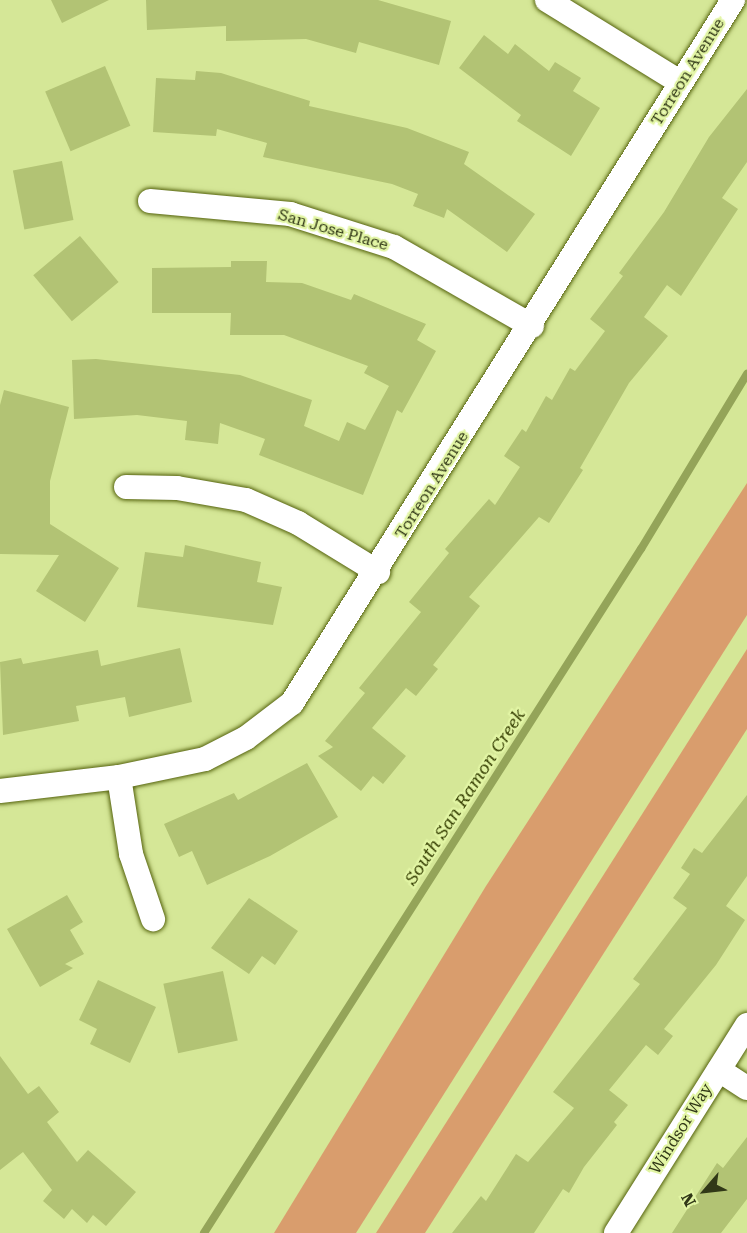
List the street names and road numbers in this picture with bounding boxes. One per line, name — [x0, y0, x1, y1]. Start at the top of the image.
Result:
street label: Torreon Avenue — [647, 15, 729, 129]
street label: San Jose Place — [276, 205, 390, 255]
street label: Torreon Avenue — [391, 428, 473, 542]
street label: Windsor Way — [646, 1080, 716, 1178]

